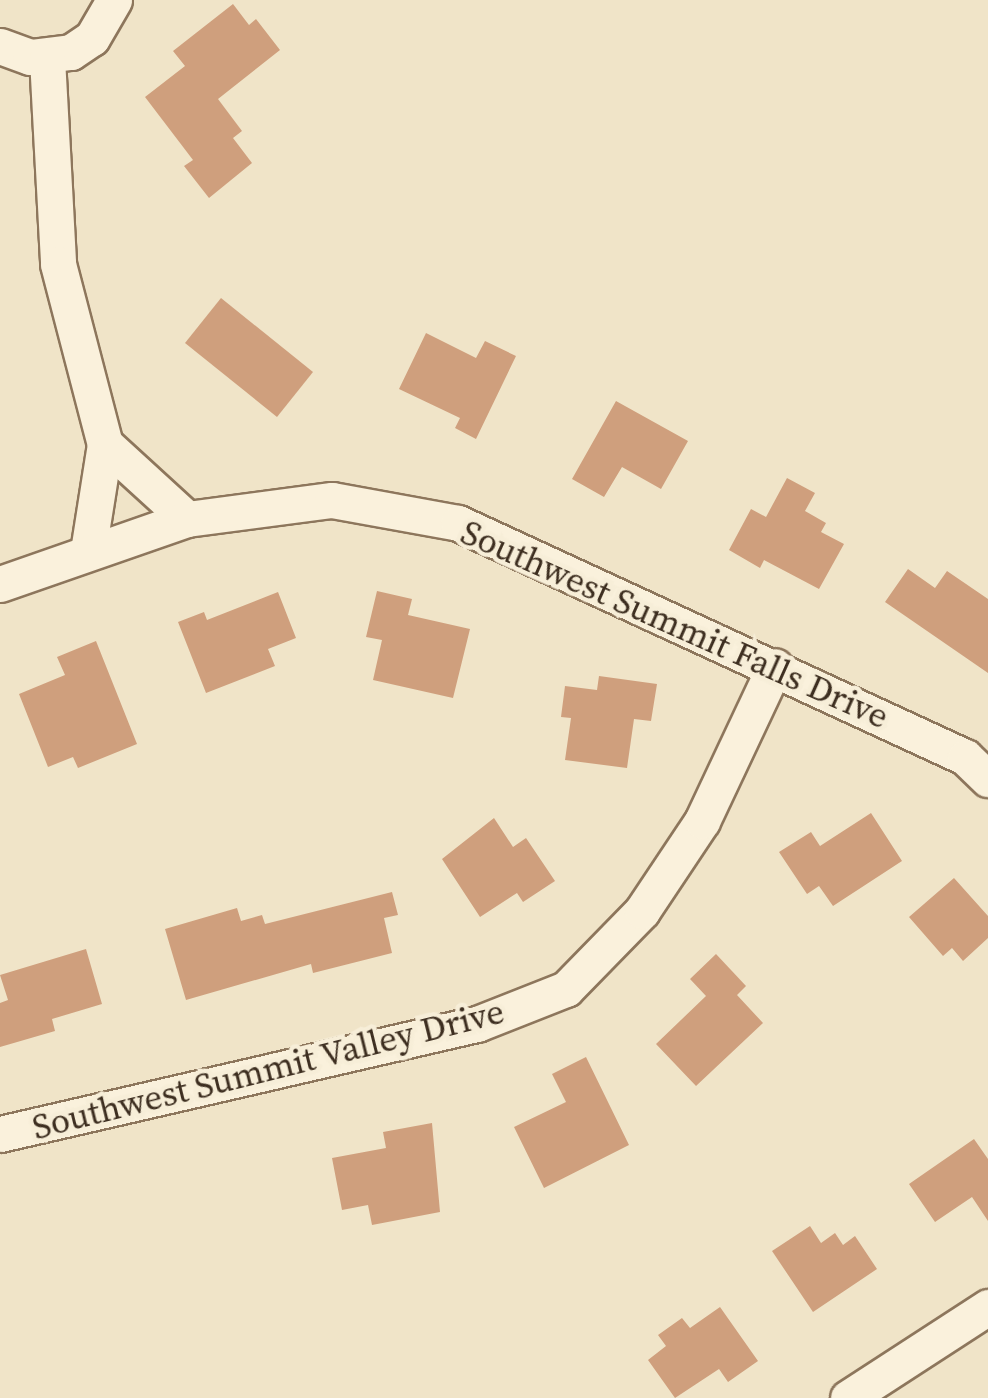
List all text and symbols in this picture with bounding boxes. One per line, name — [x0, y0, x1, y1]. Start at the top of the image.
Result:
street label: Southwest Summit Falls Drive — [455, 511, 895, 737]
street label: Southwest Summit Valley Drive — [27, 990, 509, 1148]

